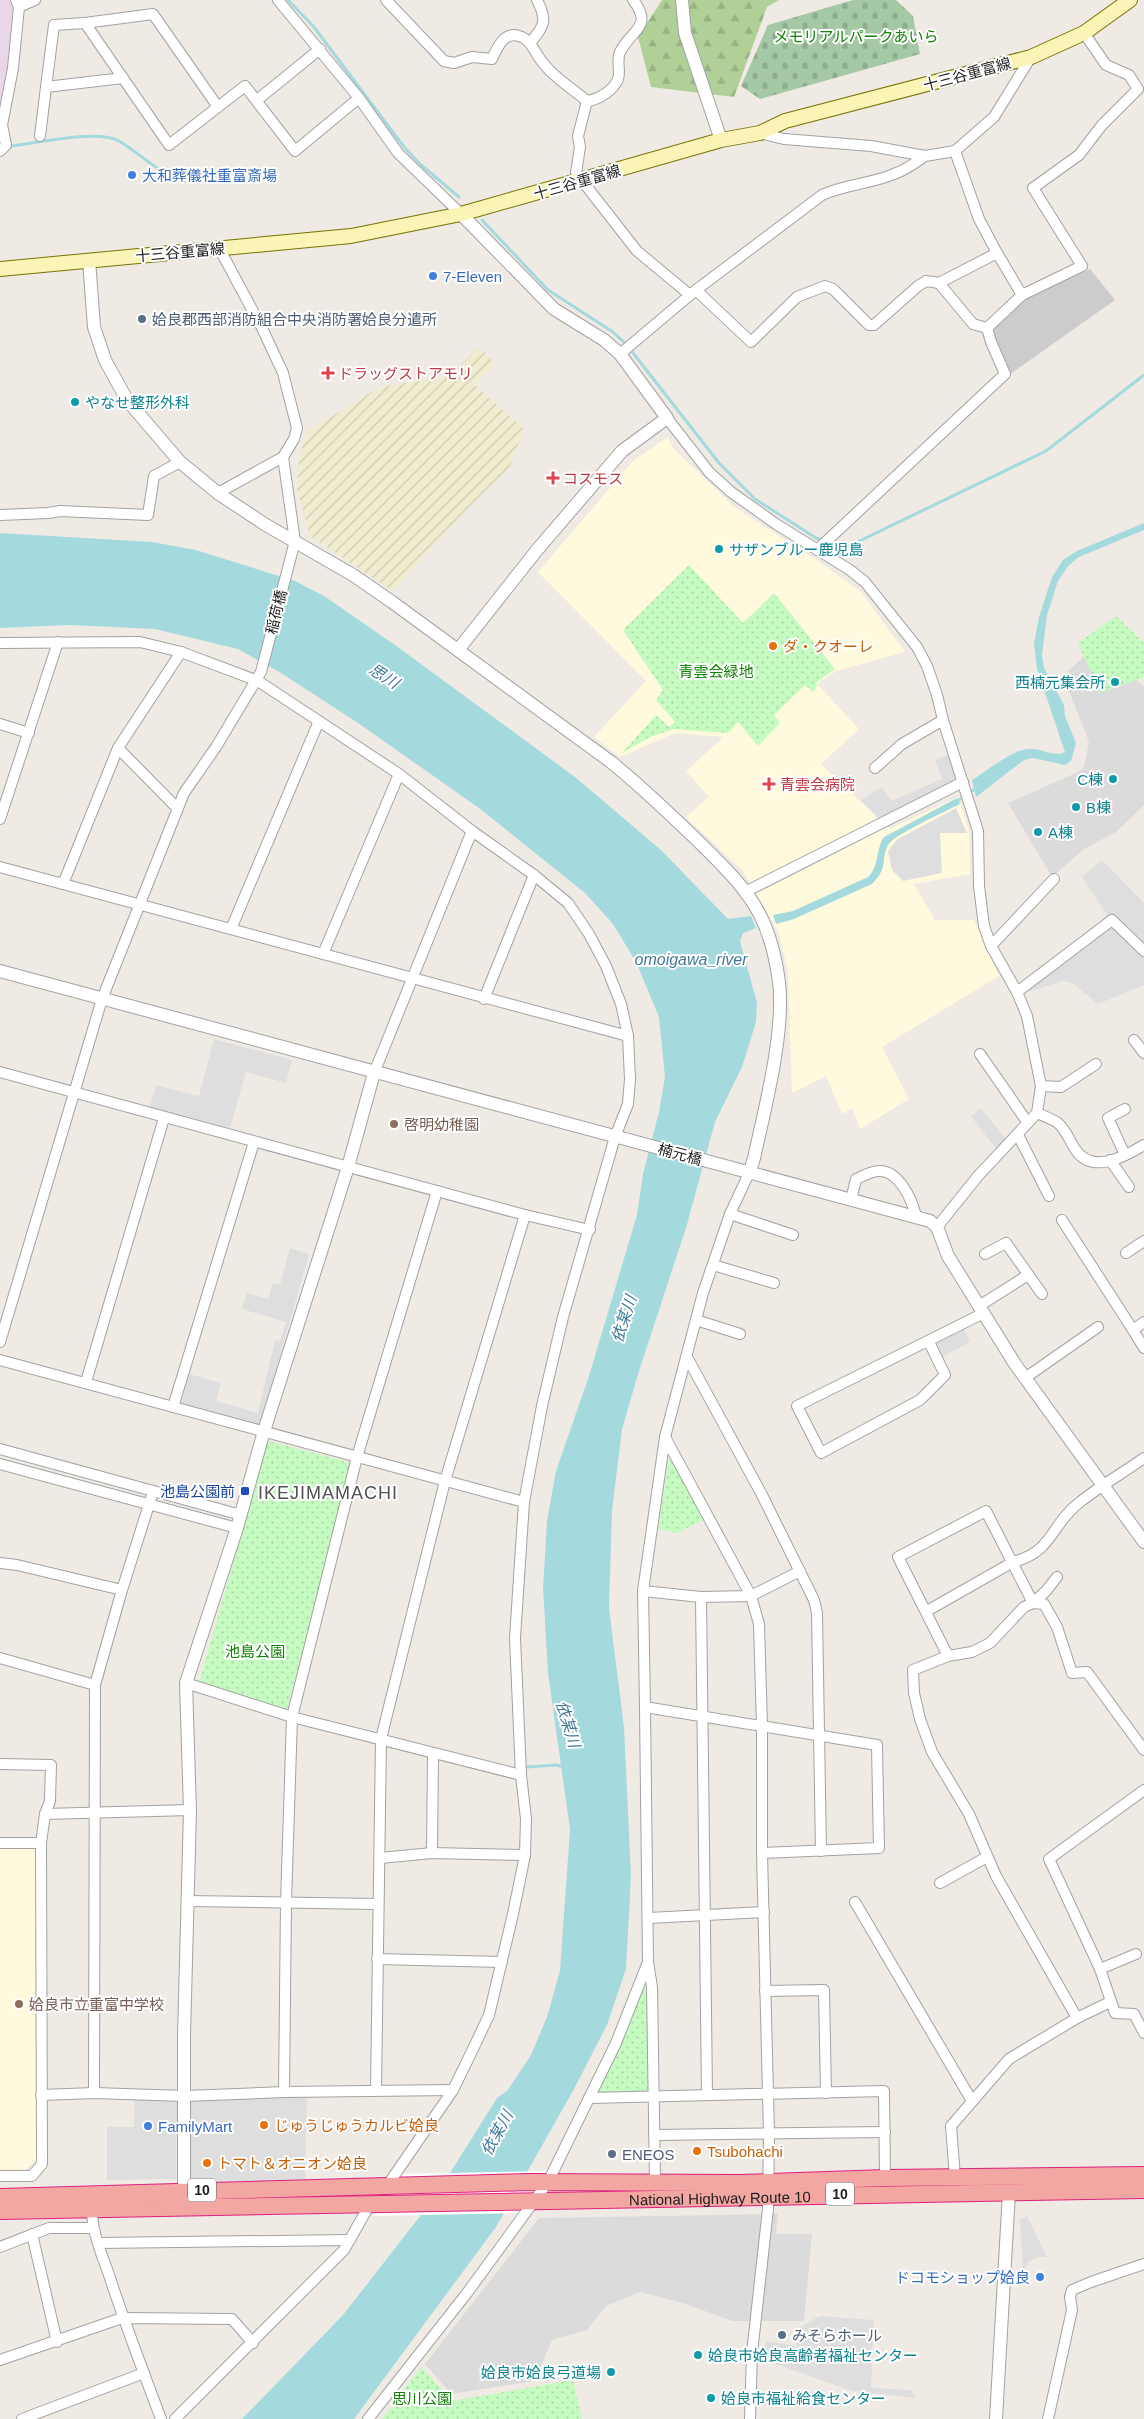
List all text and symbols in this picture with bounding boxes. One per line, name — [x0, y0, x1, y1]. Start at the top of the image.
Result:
park label: メモリアルパークあいら — [774, 28, 938, 45]
street label: 十三谷重富線 — [921, 54, 1013, 94]
street label: 十三谷重富線 — [531, 161, 623, 203]
place label: 大和葬儀社重富斎場 — [142, 167, 277, 184]
marker: 大和葬儀社重富斎場 — [126, 169, 138, 181]
street label: 十三谷重富線 — [134, 240, 226, 264]
place label: 7-Eleven — [443, 268, 502, 285]
marker: 7-Eleven — [427, 270, 439, 282]
place label: 姶良郡西部消防組合中央消防署姶良分遣所 — [152, 311, 437, 328]
marker: 姶良郡西部消防組合中央消防署姶良分遣所 — [136, 313, 148, 325]
place label: ドラッグストアモリ — [338, 365, 473, 382]
marker: ドラッグストアモリ — [322, 367, 334, 379]
place label: やなせ整形外科 — [85, 394, 190, 411]
marker: やなせ整形外科 — [69, 396, 81, 408]
place label: コスモス — [563, 470, 623, 487]
marker: コスモス — [547, 472, 559, 484]
place label: サザンブルー鹿児島 — [729, 541, 864, 558]
marker: サザンブルー鹿児島 — [713, 543, 725, 555]
street label: 稲荷橋 — [262, 588, 290, 636]
place label: ダ・クオーレ — [783, 638, 873, 655]
marker: ダ・クオーレ — [767, 640, 779, 652]
water label: 思川 — [366, 660, 404, 693]
park label: 青雲会緑地 — [678, 663, 754, 680]
place label: 西楠元集会所 — [1015, 674, 1105, 691]
marker: 西楠元集会所 — [1109, 676, 1121, 688]
place label: C棟 — [1077, 771, 1103, 788]
marker: C棟 — [1107, 773, 1119, 785]
place label: 青雲会病院 — [780, 776, 855, 793]
marker: 青雲会病院 — [762, 777, 776, 791]
place label: B棟 — [1086, 799, 1111, 816]
marker: B棟 — [1070, 801, 1082, 813]
place label: A棟 — [1048, 824, 1073, 841]
marker: A棟 — [1032, 826, 1044, 838]
water label: omoigawa_river — [635, 951, 748, 968]
place label: 啓明幼稚園 — [404, 1116, 479, 1133]
marker: 啓明幼稚園 — [388, 1118, 400, 1130]
street label: 楠元橋 — [656, 1140, 704, 1168]
water label: 依某川 — [608, 1292, 640, 1344]
place label: 池島公園前 — [160, 1483, 235, 1500]
district label: IKEJIMAMACHI — [258, 1483, 398, 1503]
marker: 池島公園前 — [239, 1485, 251, 1497]
park label: 池島公園 — [225, 1643, 285, 1660]
water label: 依某川 — [553, 1699, 584, 1751]
place label: 姶良市立重富中学校 — [29, 1996, 164, 2013]
marker: 姶良市立重富中学校 — [13, 1998, 25, 2010]
water label: 依某川 — [478, 2106, 517, 2158]
place label: じゅうじゅうカルビ姶良 — [274, 2117, 439, 2134]
place label: FamilyMart — [158, 2118, 233, 2135]
marker: じゅうじゅうカルビ姶良 — [258, 2119, 270, 2131]
marker: FamilyMart — [142, 2120, 154, 2132]
place label: Tsubohachi — [707, 2143, 783, 2160]
marker: Tsubohachi — [691, 2145, 703, 2157]
place label: ENEOS — [622, 2146, 675, 2163]
marker: ENEOS — [606, 2148, 618, 2160]
place label: トマト＆オニオン姶良 — [217, 2155, 367, 2172]
marker: トマト＆オニオン姶良 — [201, 2157, 213, 2169]
road number: 10 — [188, 2178, 216, 2202]
road number: 10 — [826, 2182, 854, 2206]
street label: National Highway Route 10 — [629, 2188, 811, 2208]
place label: ドコモショップ姶良 — [895, 2269, 1030, 2286]
marker: ドコモショップ姶良 — [1034, 2271, 1046, 2283]
place label: みそらホール — [792, 2327, 882, 2344]
marker: みそらホール — [776, 2329, 788, 2341]
place label: 姶良市姶良高齢者福祉センター — [708, 2347, 918, 2364]
marker: 姶良市姶良高齢者福祉センター — [692, 2349, 704, 2361]
place label: 姶良市姶良弓道場 — [481, 2364, 601, 2381]
marker: 姶良市姶良弓道場 — [605, 2366, 617, 2378]
park label: 思川公園 — [392, 2390, 452, 2407]
place label: 姶良市福祉給食センター — [721, 2390, 886, 2407]
marker: 姶良市福祉給食センター — [705, 2392, 717, 2404]

